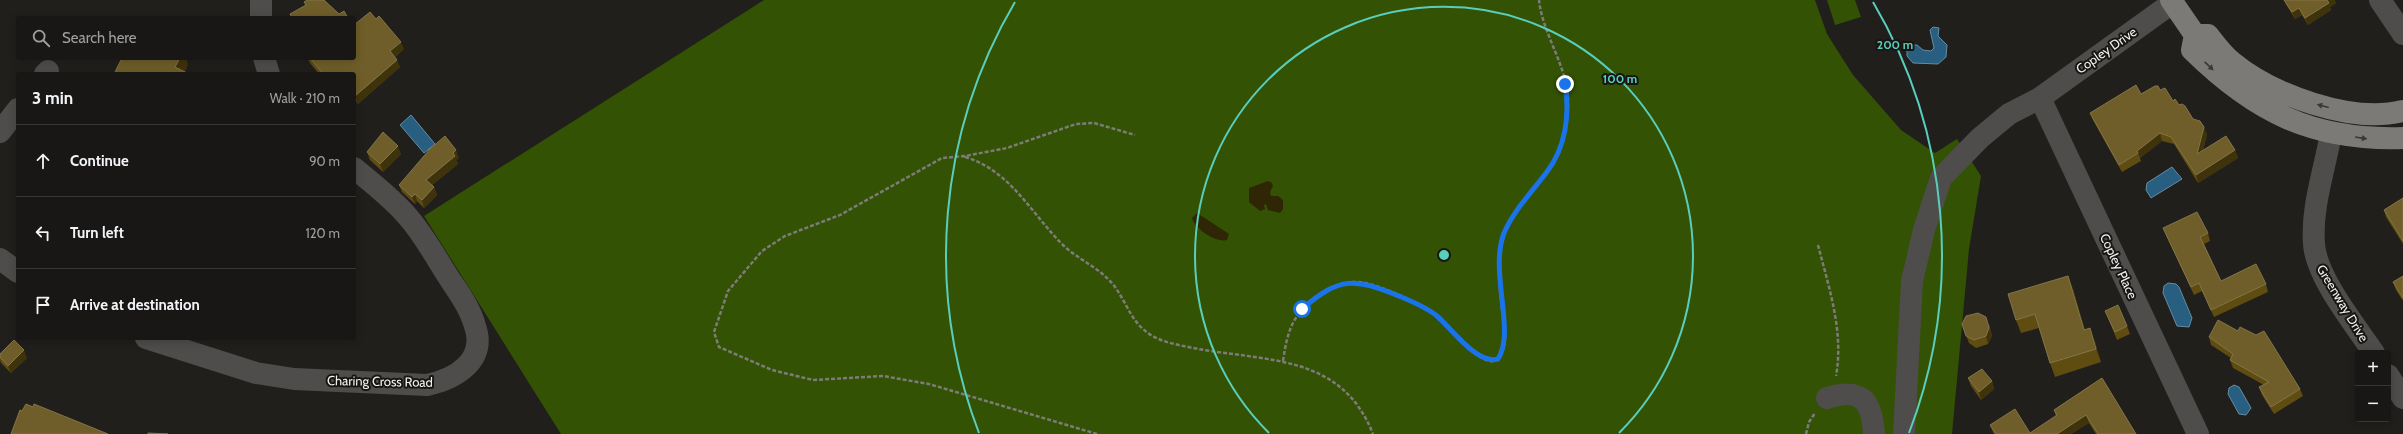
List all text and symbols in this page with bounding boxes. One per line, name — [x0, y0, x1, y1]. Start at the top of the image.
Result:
search box — [16, 16, 356, 60]
street label: Copley Drive — [2073, 23, 2140, 77]
icon: search — [30, 27, 52, 49]
text: Search here — [62, 29, 137, 47]
text: 200 m — [1877, 37, 1913, 52]
one-way arrow — [2204, 61, 2214, 71]
text: 100 m — [1603, 71, 1637, 86]
route end — [1556, 75, 1574, 93]
text: 3 min — [32, 88, 73, 108]
text: Walk · 210 m — [270, 90, 340, 106]
one-way arrow — [2317, 103, 2329, 109]
one-way arrow — [2355, 135, 2367, 141]
icon: ahead — [32, 150, 54, 172]
text: Continue — [70, 152, 129, 170]
text: 90 m — [309, 153, 340, 169]
icon: left — [32, 222, 54, 244]
text: Turn left — [70, 224, 124, 242]
text: 120 m — [306, 225, 340, 241]
street label: Copley Place — [2097, 231, 2141, 302]
centre of rings — [1437, 248, 1451, 262]
street label: Greenway Drive — [2314, 262, 2372, 345]
icon: arrive — [32, 294, 54, 316]
text: Arrive at destination — [70, 296, 200, 314]
route start — [1293, 300, 1311, 318]
map controls — [2355, 350, 2391, 422]
button: + — [2355, 350, 2391, 386]
street label: Charing Cross Road — [327, 372, 433, 390]
button: − — [2355, 386, 2391, 422]

